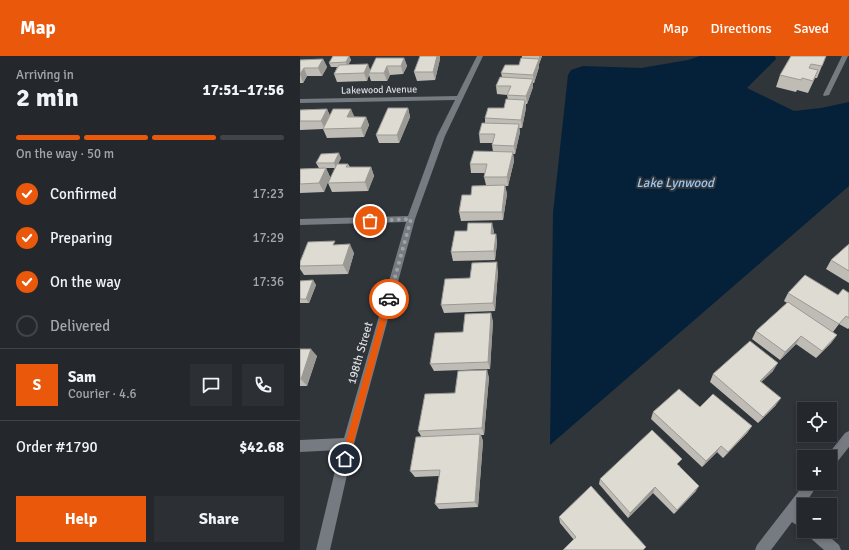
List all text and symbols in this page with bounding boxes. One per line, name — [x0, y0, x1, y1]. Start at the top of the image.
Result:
text: Map — [20, 16, 56, 40]
text: Map — [663, 20, 689, 37]
text: Directions — [711, 20, 772, 37]
text: Saved — [794, 20, 829, 37]
text: Arriving in — [16, 67, 74, 83]
text: 17:51–17:56 — [203, 81, 284, 99]
text: 2 min — [16, 82, 79, 114]
street label: Lakewood Avenue — [341, 83, 417, 97]
text: On the way · 50 m — [16, 146, 114, 162]
water label: Lake Lynwood — [636, 175, 716, 191]
icon: check — [16, 183, 38, 205]
text: Confirmed — [50, 185, 117, 203]
text: 17:23 — [252, 186, 284, 202]
pin — [353, 204, 387, 238]
icon: bag — [359, 210, 381, 232]
icon: check — [16, 227, 38, 249]
text: Preparing — [50, 229, 113, 247]
text: 17:29 — [252, 230, 284, 246]
icon: check — [16, 271, 38, 293]
text: On the way — [50, 273, 121, 291]
text: 17:36 — [252, 274, 284, 290]
courier — [369, 279, 409, 319]
icon: car — [378, 288, 400, 310]
text: Delivered — [50, 317, 110, 335]
street label: 198th Street — [344, 320, 377, 386]
button: chat — [190, 364, 232, 406]
button: phone — [242, 364, 284, 406]
text: Sam — [68, 368, 96, 386]
text: S — [33, 376, 41, 394]
text: Courier · 4.6 — [68, 386, 137, 402]
map controls — [797, 402, 837, 538]
button: locate — [797, 402, 837, 442]
text: Order #1790 — [16, 438, 98, 456]
text: $42.68 — [239, 438, 284, 456]
pin — [328, 442, 362, 476]
icon: home — [334, 448, 356, 470]
button: + — [797, 450, 837, 490]
button: Help — [16, 496, 146, 542]
button: Share — [154, 496, 284, 542]
button: − — [797, 498, 837, 538]

